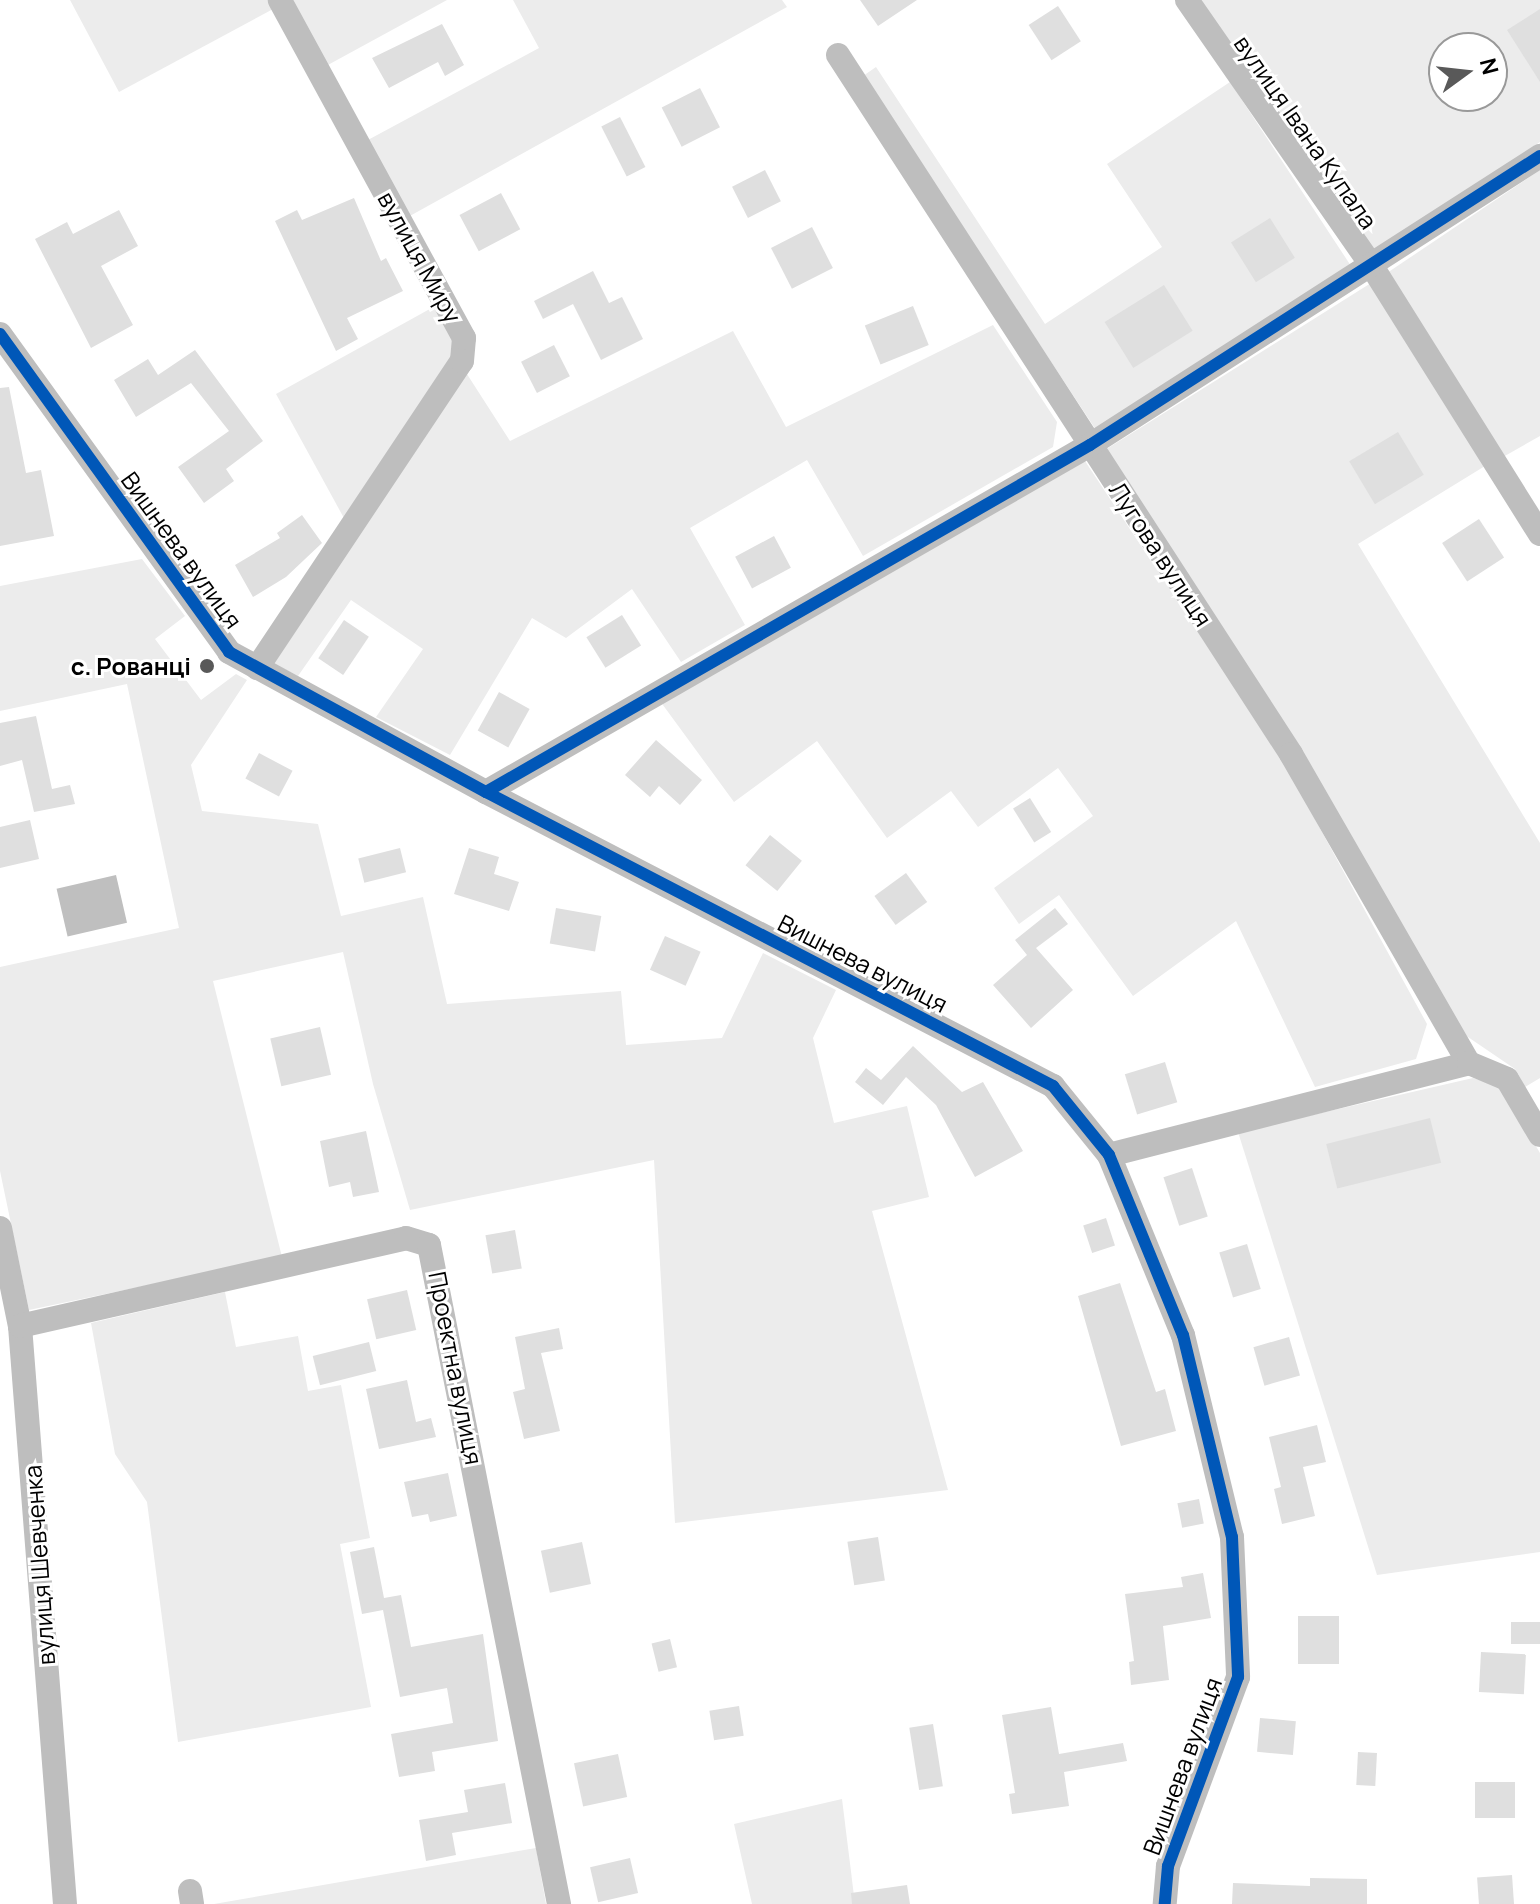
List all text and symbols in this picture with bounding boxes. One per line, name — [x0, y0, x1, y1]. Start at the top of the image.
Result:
street label: вулиця Івана Купала — [1228, 30, 1384, 234]
north arrow — [1428, 32, 1508, 112]
text: N — [1473, 55, 1506, 78]
street label: вулиця Миру — [372, 186, 468, 328]
street label: Вишнева вулиця — [116, 466, 248, 634]
street label: Лугова вулиця — [1104, 476, 1218, 632]
place label: с. Рованці — [71, 652, 191, 680]
marker: с. Рованці — [198, 657, 216, 675]
street label: Вишнева вулиця — [773, 908, 953, 1018]
street label: Проектна вулиця — [423, 1269, 489, 1467]
street label: вулиця Шевченка — [18, 1464, 60, 1666]
street label: Вишнева вулиця — [1137, 1674, 1227, 1858]

